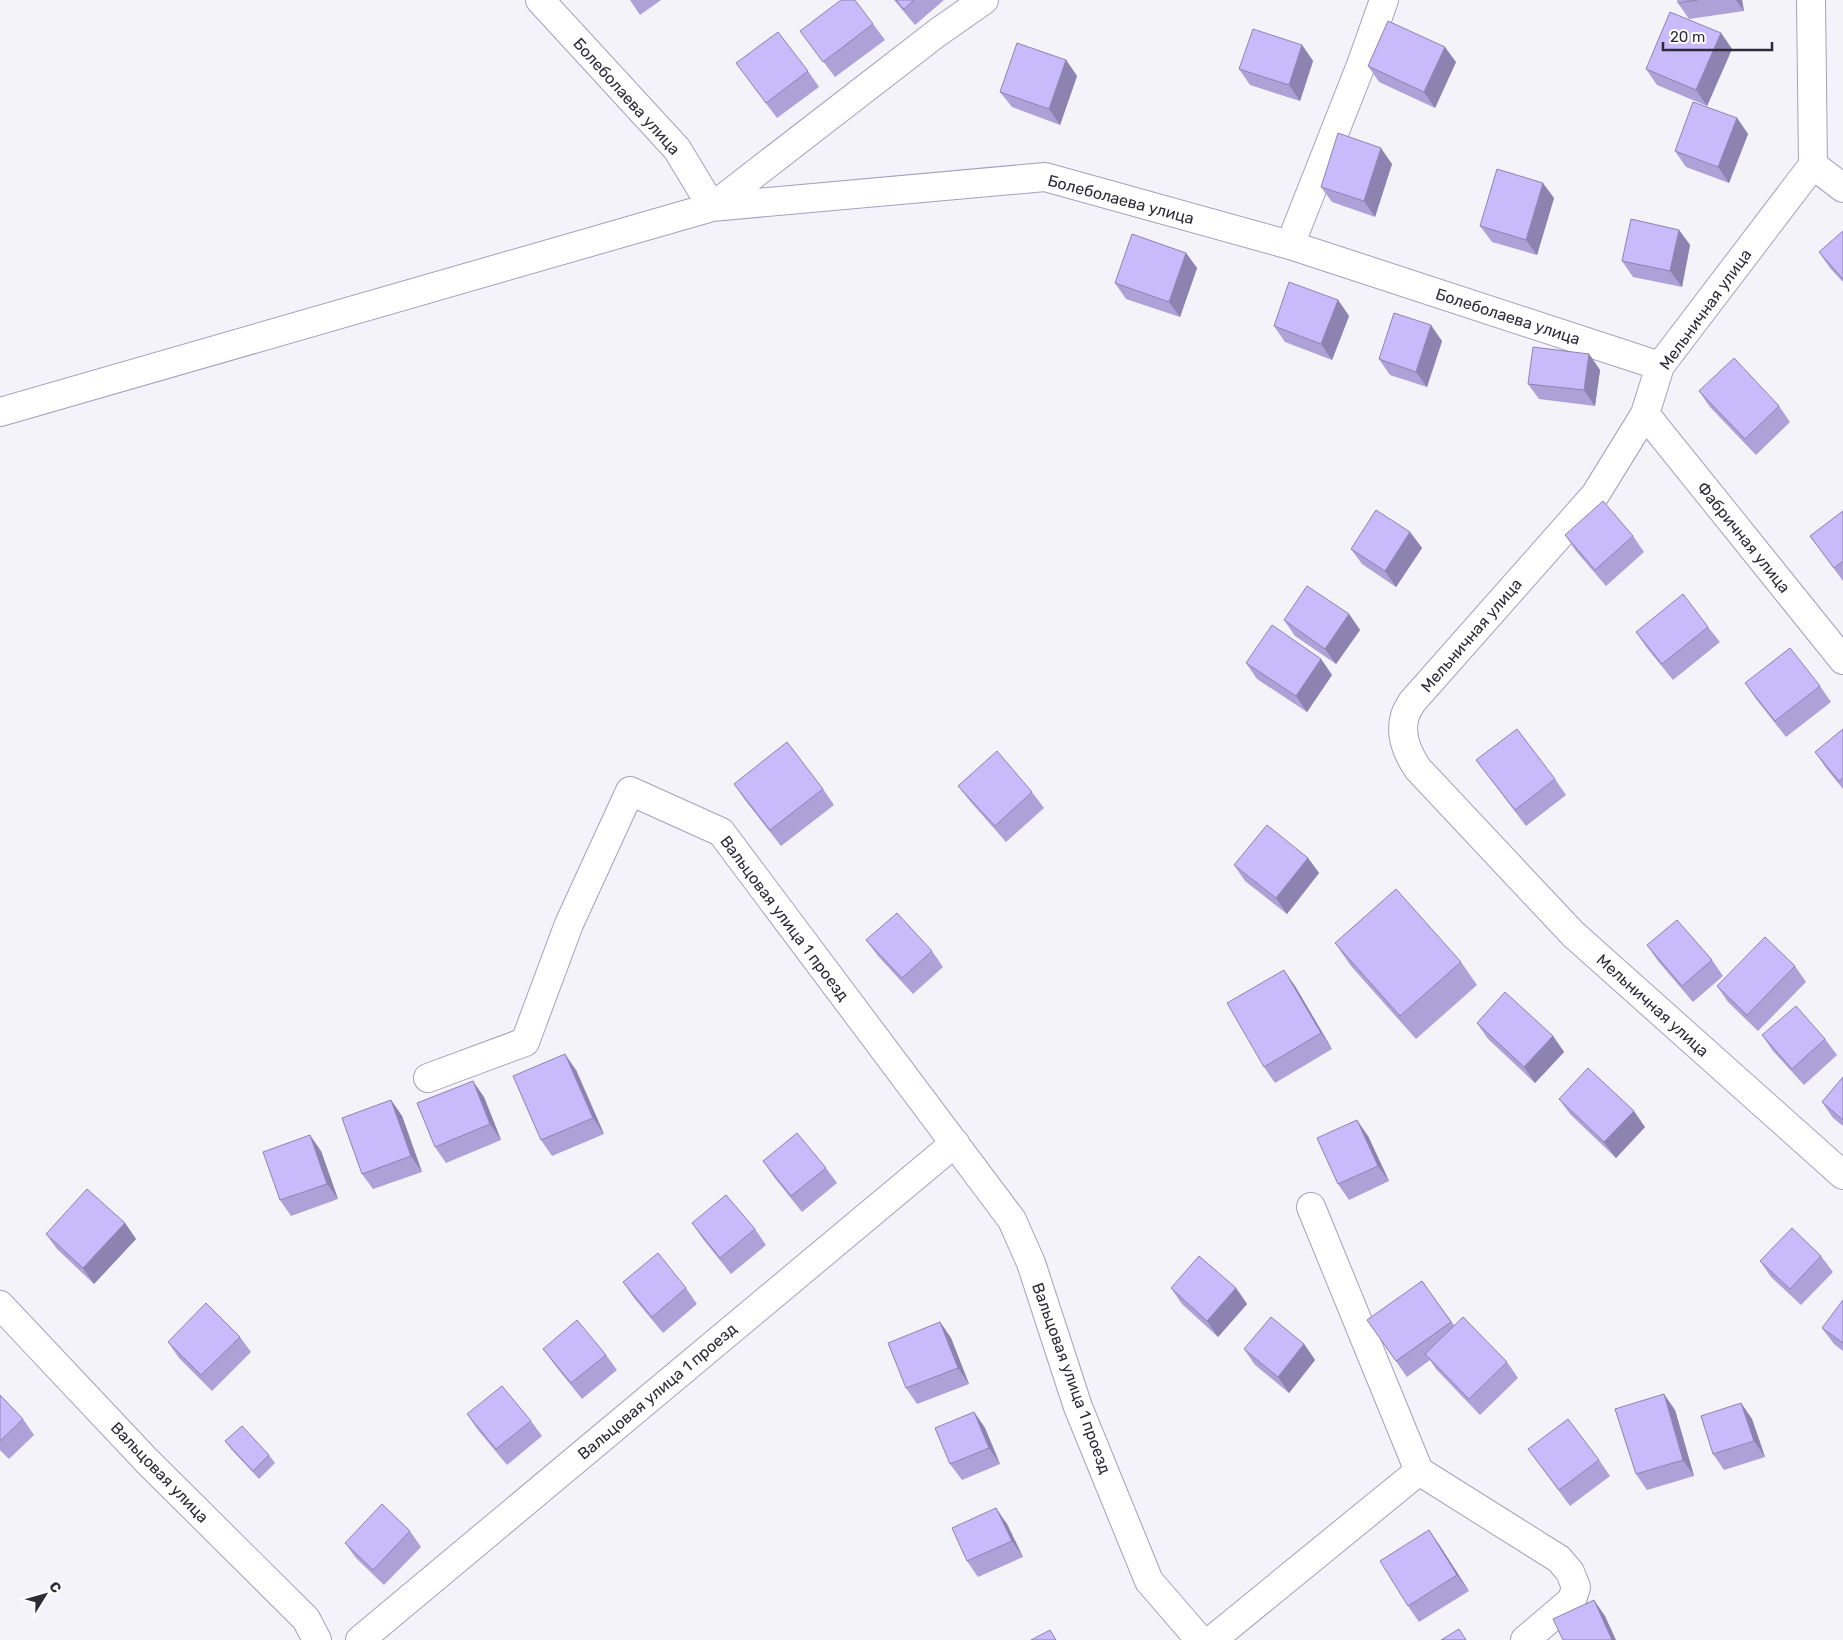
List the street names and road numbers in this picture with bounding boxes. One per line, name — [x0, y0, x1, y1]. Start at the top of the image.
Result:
street label: Болеболаева улица — [569, 34, 684, 159]
street label: Болеболаева улица — [1046, 171, 1196, 228]
street label: Мельничная улица — [1655, 245, 1756, 373]
street label: Болеболаева улица — [1433, 284, 1582, 349]
street label: Фабричная улица — [1693, 478, 1794, 597]
street label: Мельничная улица — [1417, 575, 1526, 696]
street label: Вальцовая улица 1 проезд — [716, 832, 853, 1005]
street label: Мельничная улица — [1593, 950, 1713, 1061]
street label: Вальцовая улица 1 проезд — [1028, 1280, 1115, 1477]
street label: Вальцовая улица 1 проезд — [574, 1319, 741, 1464]
street label: Вальцовая улица — [107, 1418, 212, 1527]

